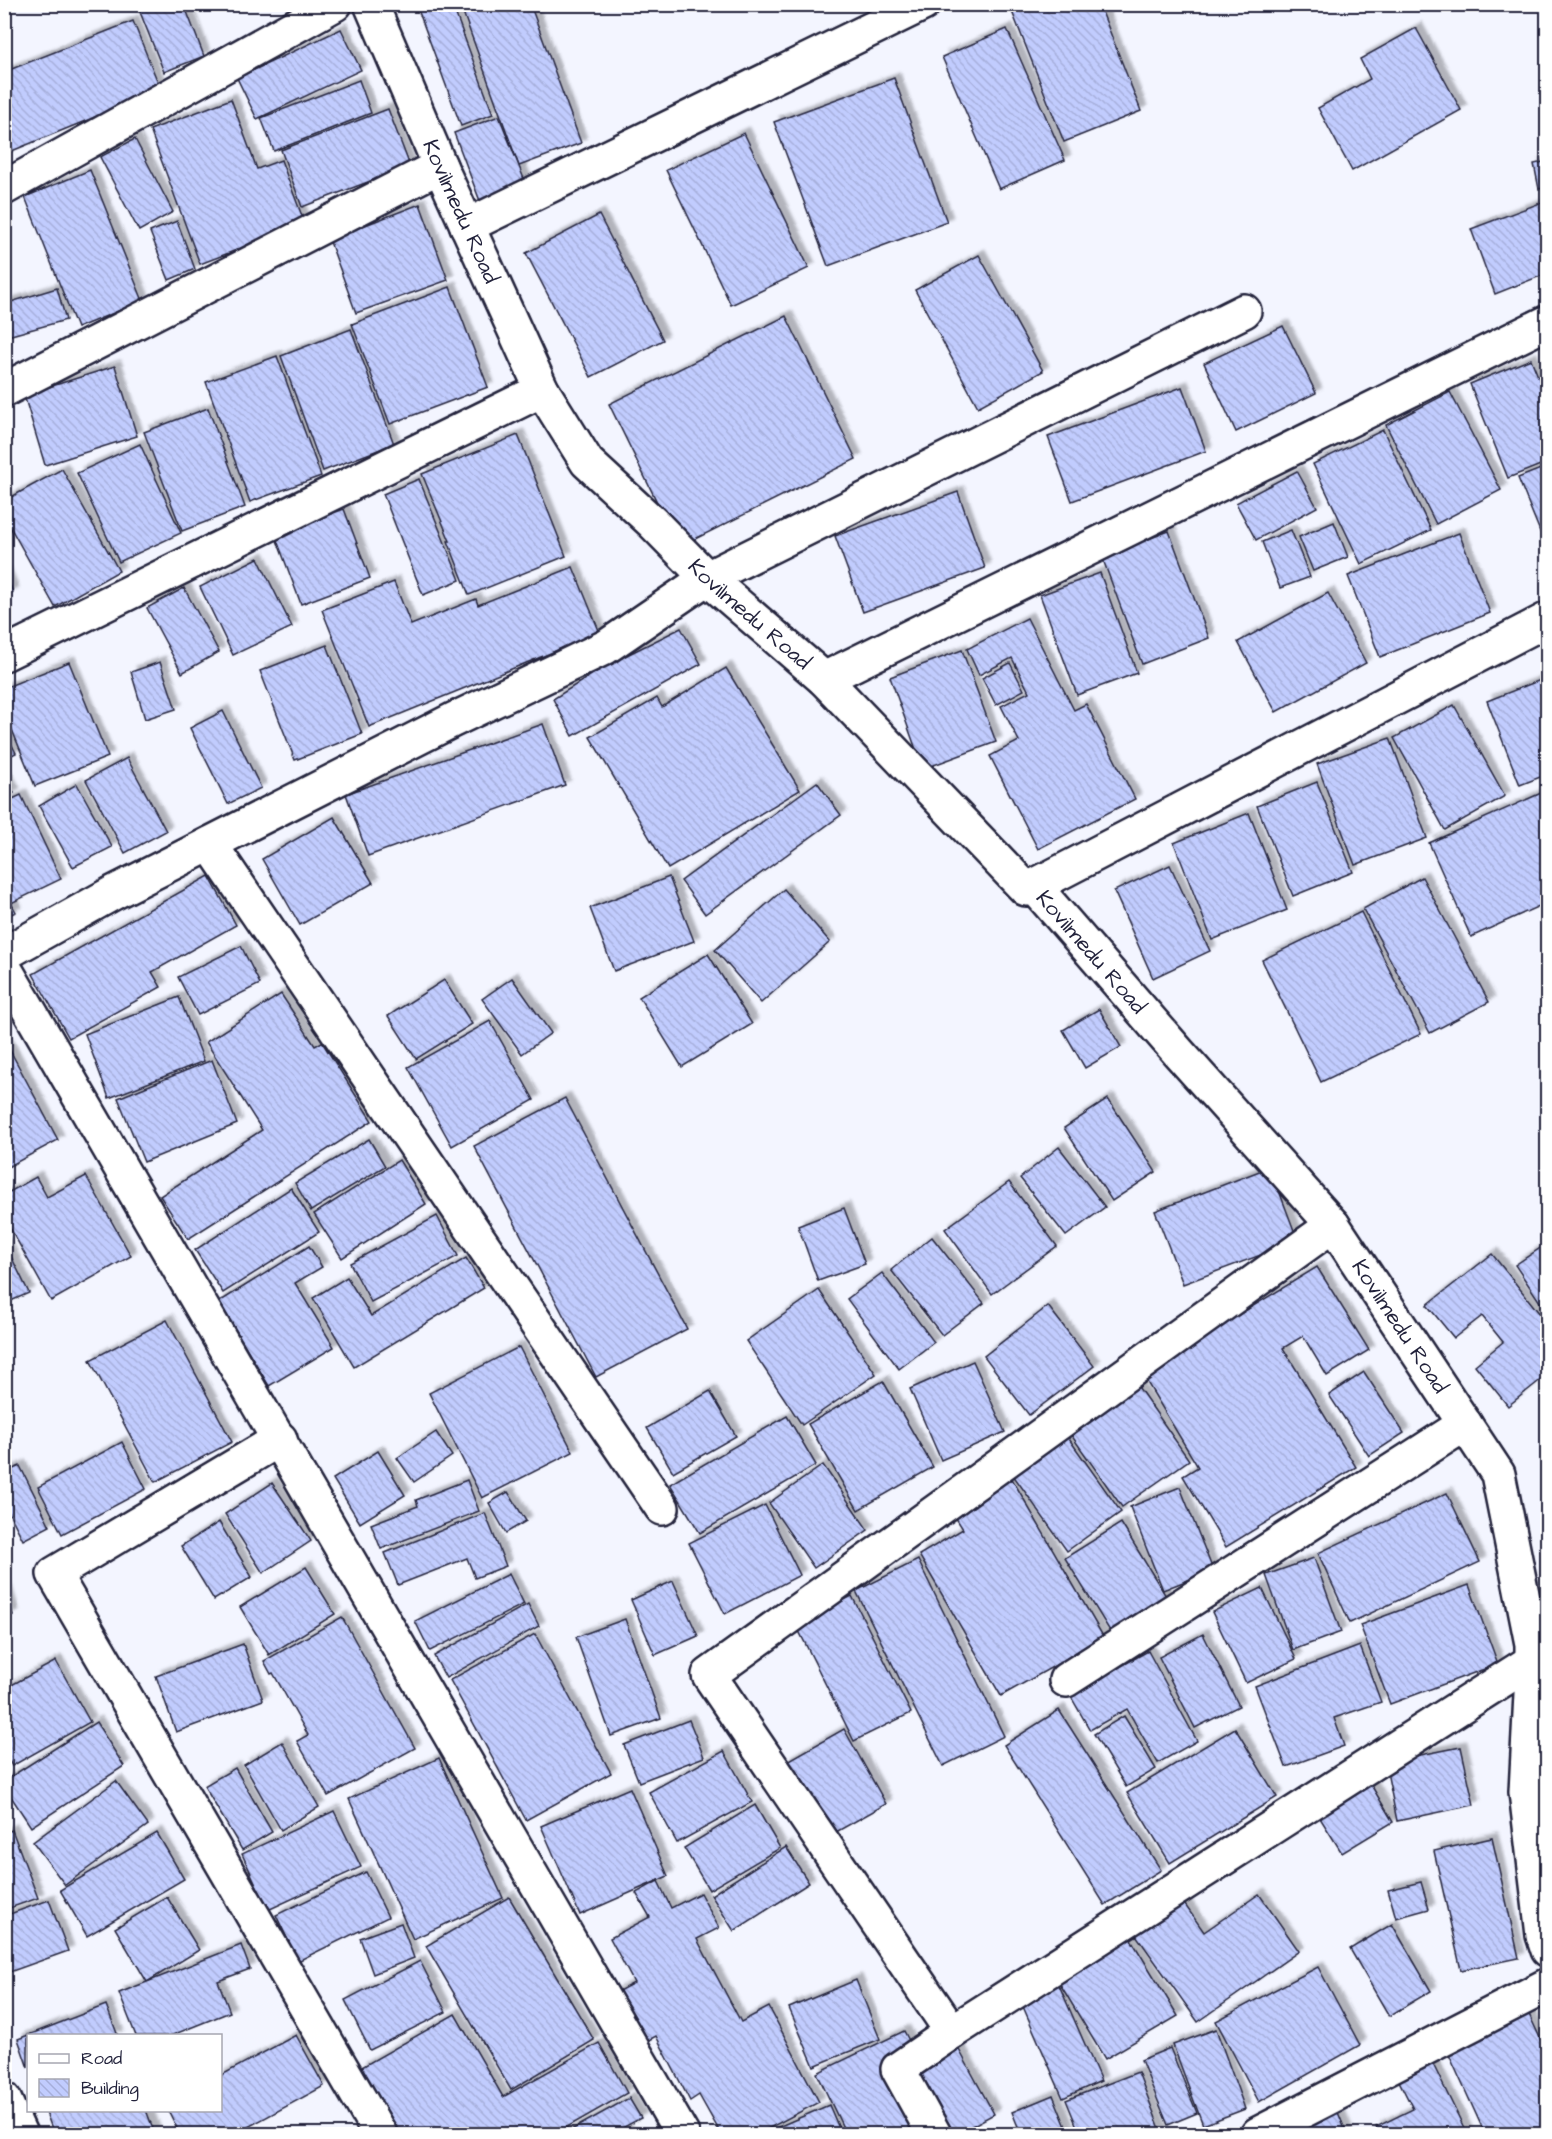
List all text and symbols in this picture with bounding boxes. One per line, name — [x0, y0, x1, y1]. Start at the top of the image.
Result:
street label: Kovilmedu Road — [415, 135, 507, 288]
street label: Kovilmedu Road — [681, 552, 818, 677]
street label: Kovilmedu Road — [1029, 883, 1154, 1021]
street label: Kovilmedu Road — [1344, 1253, 1456, 1399]
legend — [27, 2034, 222, 2112]
text: Road — [81, 2046, 122, 2071]
text: Building — [81, 2076, 139, 2102]

